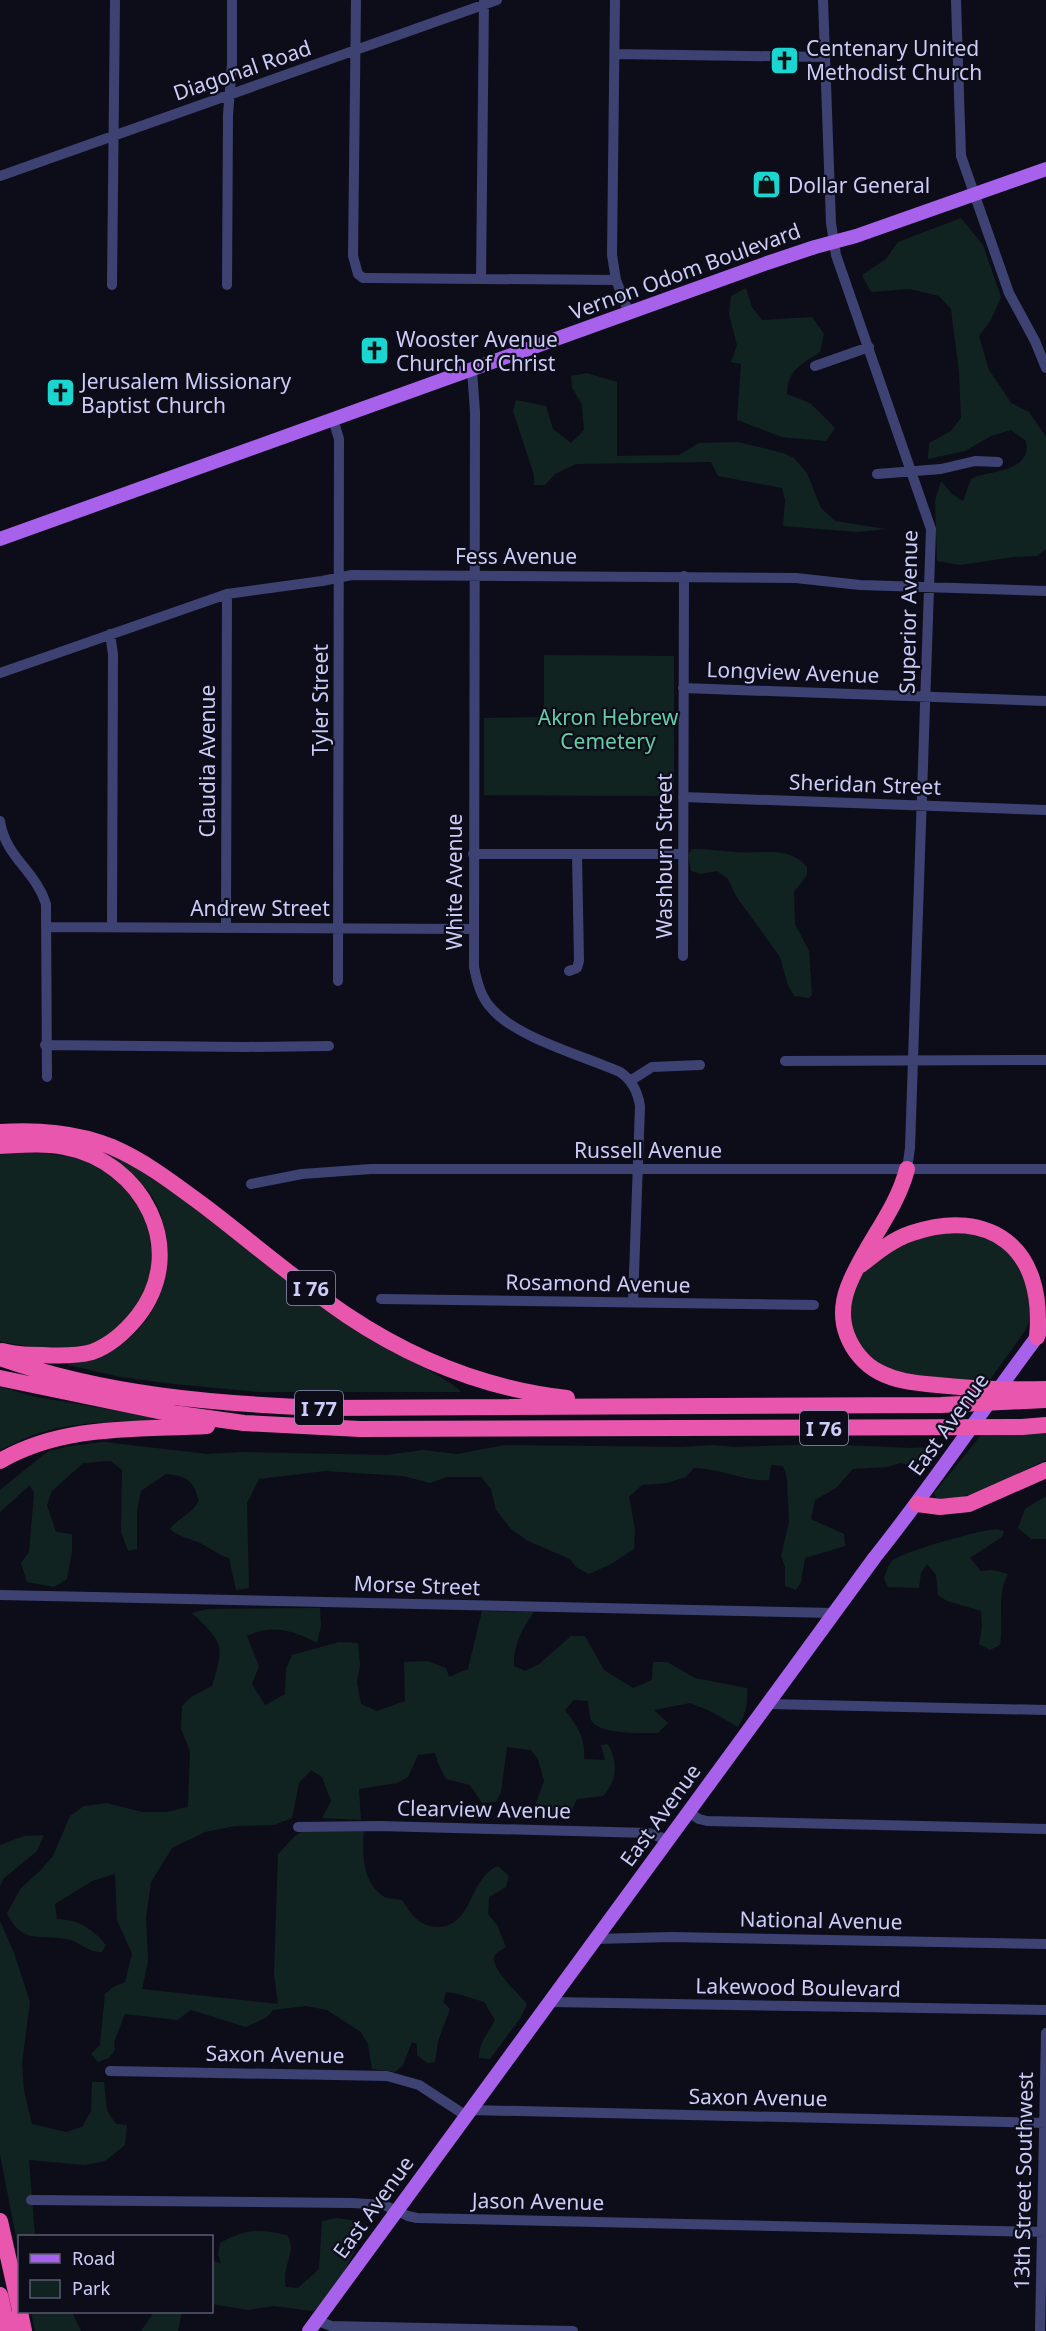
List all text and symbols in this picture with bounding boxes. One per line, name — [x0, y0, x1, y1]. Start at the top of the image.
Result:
street label: Diagonal Road — [169, 33, 315, 107]
place label: Centenary United Methodist Church — [806, 34, 982, 86]
church icon: Centenary United Methodist Church — [769, 44, 801, 76]
shop icon: Dollar General — [751, 169, 783, 201]
place label: Dollar General — [788, 171, 930, 199]
street label: Vernon Odom Boulevard — [566, 216, 804, 326]
place label: Wooster Avenue Church of Christ — [396, 325, 558, 377]
church icon: Wooster Avenue Church of Christ — [359, 335, 391, 367]
place label: Jerusalem Missionary Baptist Church — [79, 367, 292, 419]
church icon: Jerusalem Missionary Baptist Church — [44, 377, 76, 409]
street label: Superior Avenue — [893, 530, 923, 694]
street label: Fess Avenue — [455, 542, 577, 570]
street label: Tyler Street — [306, 644, 334, 756]
street label: Longview Avenue — [706, 655, 880, 689]
street label: Claudia Avenue — [193, 685, 221, 837]
park label: Akron Hebrew Cemetery — [538, 703, 679, 755]
street label: Sheridan Street — [788, 767, 942, 801]
street label: Washburn Street — [650, 773, 678, 939]
street label: White Avenue — [440, 814, 468, 950]
street label: Andrew Street — [190, 894, 330, 922]
street label: Russell Avenue — [574, 1136, 722, 1164]
street label: Rosamond Avenue — [505, 1267, 691, 1299]
road number: I 76 — [287, 1271, 335, 1305]
street label: East Avenue — [901, 1367, 995, 1481]
road number: I 77 — [295, 1391, 343, 1425]
road number: I 76 — [800, 1411, 848, 1445]
street label: Morse Street — [353, 1569, 481, 1601]
street label: East Avenue — [613, 1758, 707, 1872]
street label: Clearview Avenue — [397, 1793, 571, 1825]
street label: National Avenue — [739, 1905, 903, 1935]
street label: Lakewood Boulevard — [695, 1971, 901, 2003]
street label: Saxon Avenue — [205, 2039, 345, 2069]
street label: 13th Street Southwest — [1007, 2071, 1039, 2290]
street label: Saxon Avenue — [688, 2082, 828, 2112]
street label: East Avenue — [326, 2150, 420, 2264]
street label: Jason Avenue — [470, 2186, 604, 2216]
legend — [18, 2235, 213, 2313]
text: Road — [72, 2246, 115, 2270]
text: Park — [72, 2276, 110, 2300]

